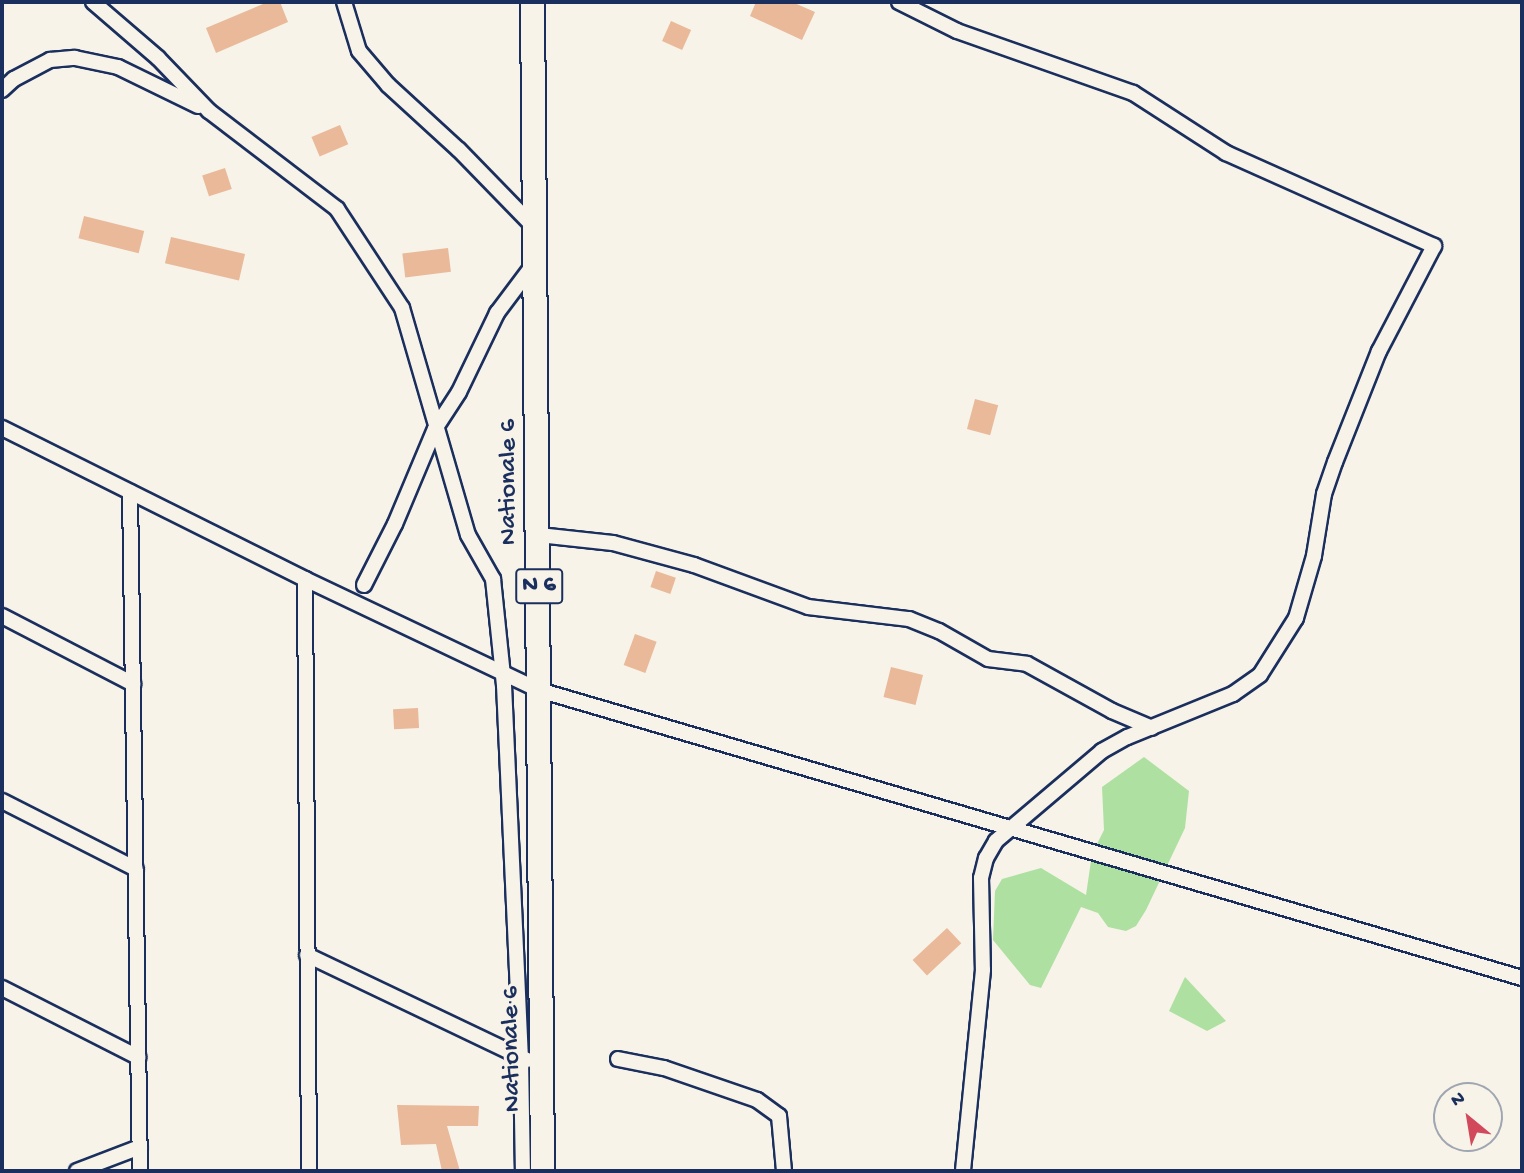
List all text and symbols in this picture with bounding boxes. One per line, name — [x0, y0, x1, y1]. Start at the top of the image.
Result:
street label: Nationale 6 — [494, 419, 526, 545]
road number: N 6 — [514, 566, 564, 606]
street label: Nationale 6 — [496, 986, 530, 1112]
north arrow — [1433, 1082, 1503, 1152]
text: N — [1447, 1087, 1469, 1113]

